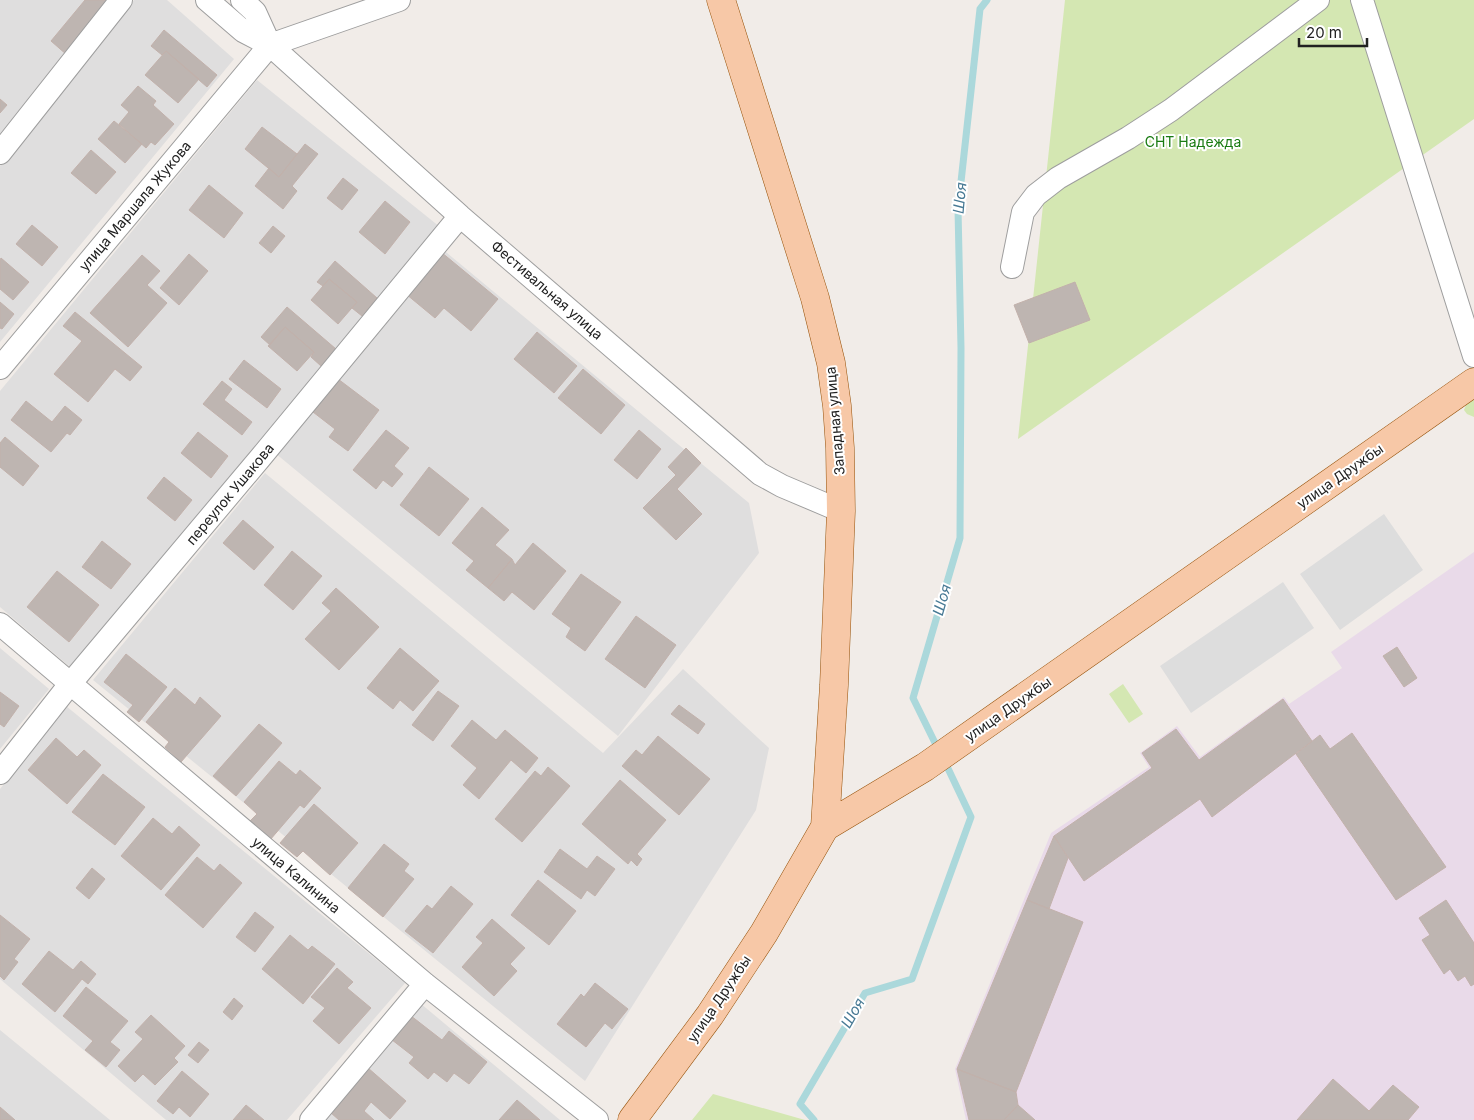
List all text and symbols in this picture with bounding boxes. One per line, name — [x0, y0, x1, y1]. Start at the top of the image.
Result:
scale bar — [1299, 15, 1366, 47]
text: 20 m — [1306, 23, 1342, 42]
park label: СНТ Надежда — [1145, 133, 1241, 150]
street label: улица Маршала Жукова — [75, 137, 194, 274]
water label: Шоя — [949, 181, 970, 215]
street label: Фестивальная улица — [488, 237, 607, 343]
street label: Западная улица — [821, 366, 848, 476]
street label: переулок Ушакова — [182, 440, 277, 548]
street label: улица Дружбы — [1293, 440, 1386, 512]
water label: Шоя — [928, 582, 955, 618]
street label: улица Дружбы — [961, 673, 1054, 745]
street label: улица Калинина — [249, 833, 344, 916]
street label: улица Дружбы — [683, 952, 754, 1045]
water label: Шоя — [836, 994, 869, 1031]

